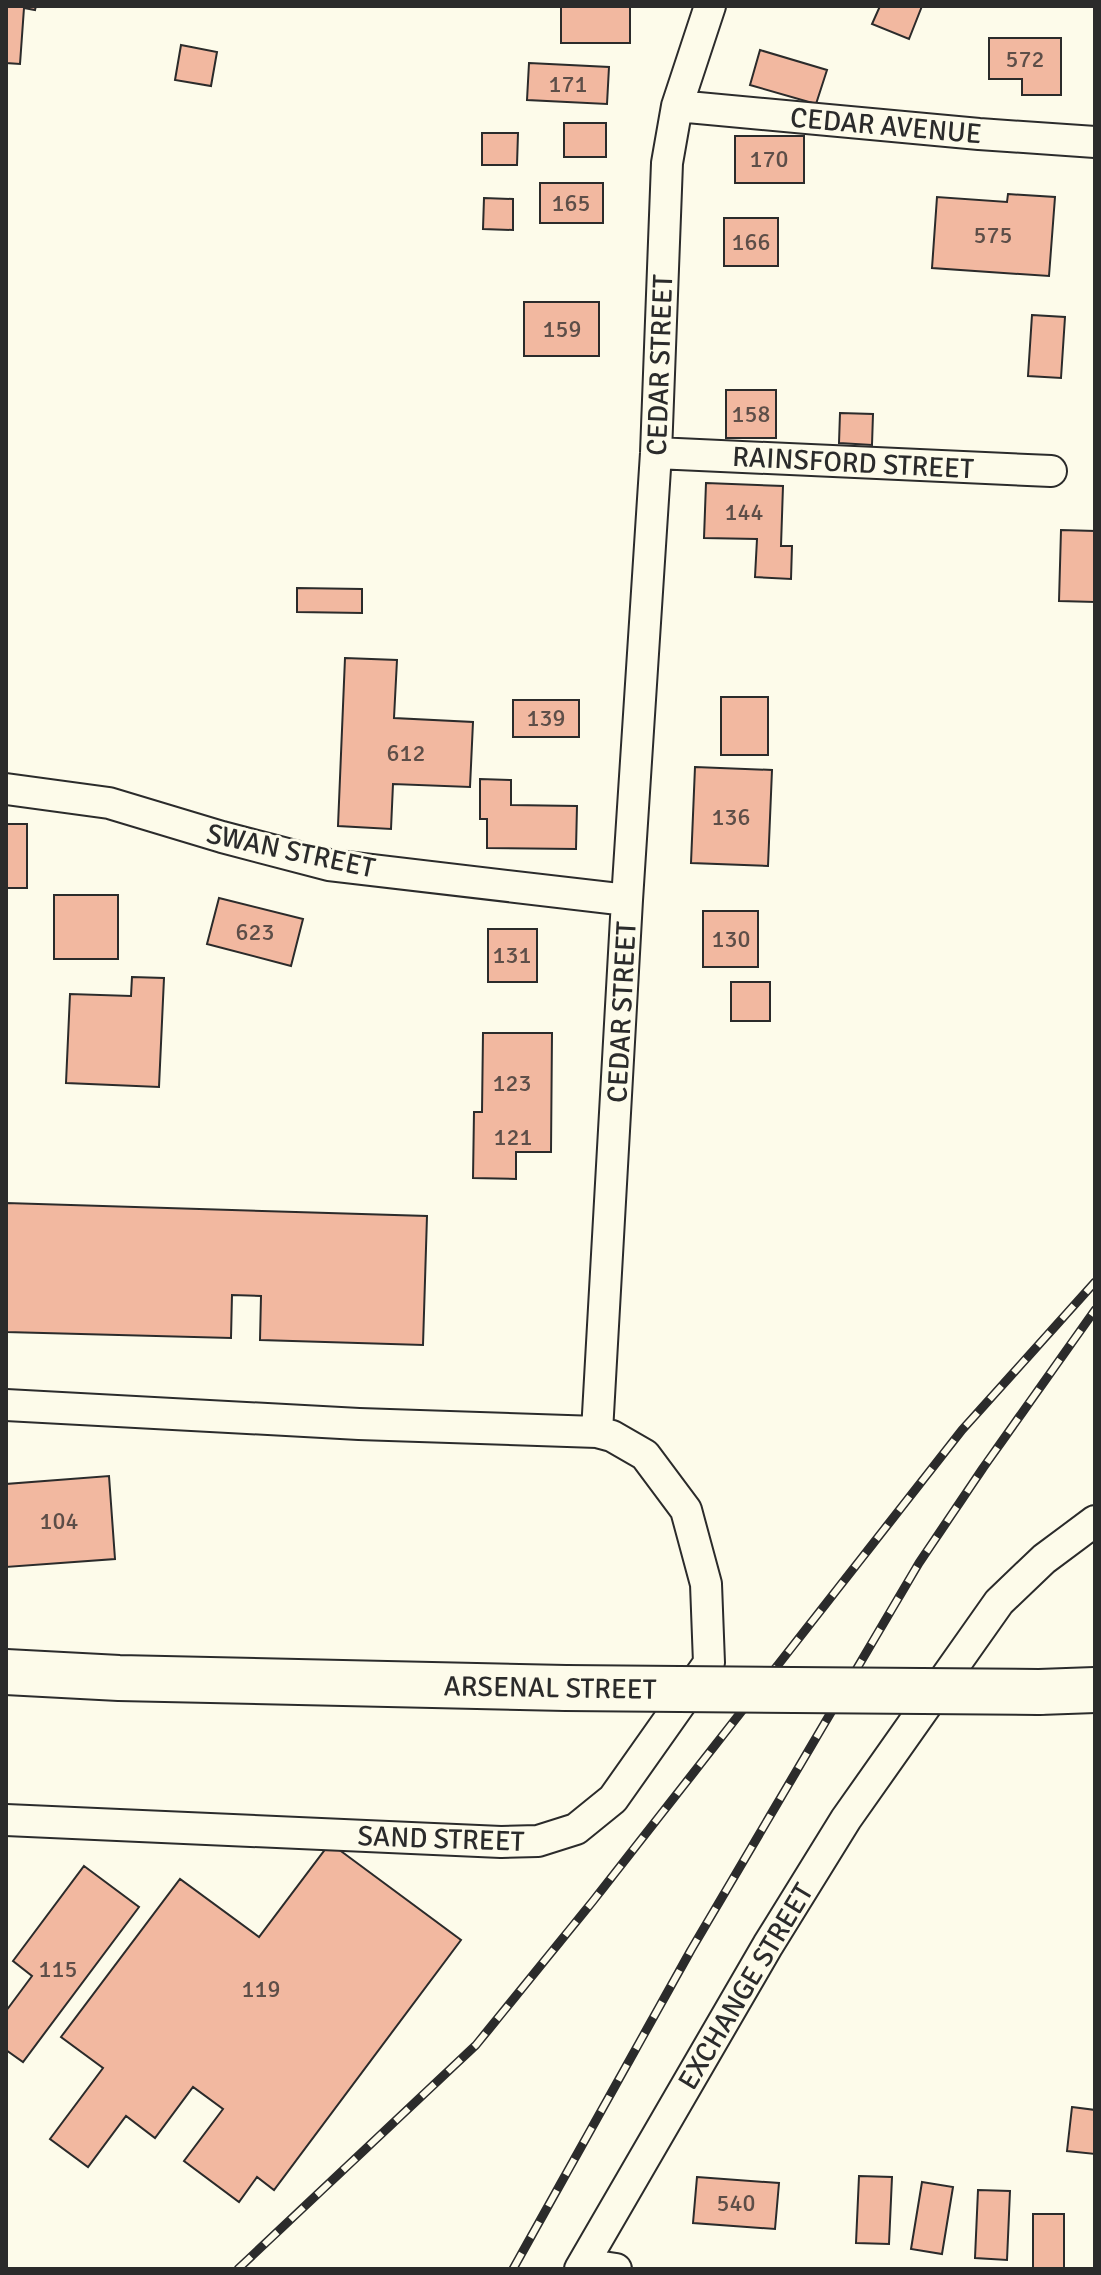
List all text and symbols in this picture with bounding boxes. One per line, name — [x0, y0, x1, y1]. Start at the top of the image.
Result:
house number: 572 — [1006, 44, 1044, 74]
house number: 171 — [549, 69, 587, 99]
street label: CEDAR AVENUE — [789, 101, 983, 151]
house number: 170 — [750, 144, 788, 174]
house number: 165 — [552, 188, 590, 218]
house number: 575 — [974, 220, 1012, 250]
house number: 166 — [732, 227, 770, 257]
street label: CEDAR STREET — [640, 274, 680, 456]
house number: 159 — [543, 314, 581, 344]
house number: 158 — [732, 399, 770, 429]
street label: RAINSFORD STREET — [731, 440, 975, 486]
house number: 144 — [725, 497, 763, 527]
house number: 139 — [527, 703, 565, 733]
house number: 612 — [387, 738, 425, 768]
house number: 136 — [712, 802, 750, 832]
street label: SWAN STREET — [204, 817, 378, 885]
house number: 623 — [236, 917, 274, 947]
street label: CEDAR STREET — [600, 920, 644, 1104]
house number: 130 — [712, 924, 750, 954]
house number: 131 — [493, 940, 531, 970]
house number: 123 — [493, 1068, 531, 1098]
house number: 121 — [494, 1122, 532, 1152]
house number: 104 — [40, 1506, 78, 1536]
street label: ARSENAL STREET — [443, 1669, 657, 1707]
street label: SAND STREET — [357, 1819, 525, 1859]
street label: EXCHANGE STREET — [671, 1877, 821, 2096]
house number: 115 — [39, 1954, 77, 1984]
house number: 119 — [242, 1974, 280, 2004]
house number: 540 — [717, 2188, 755, 2218]

